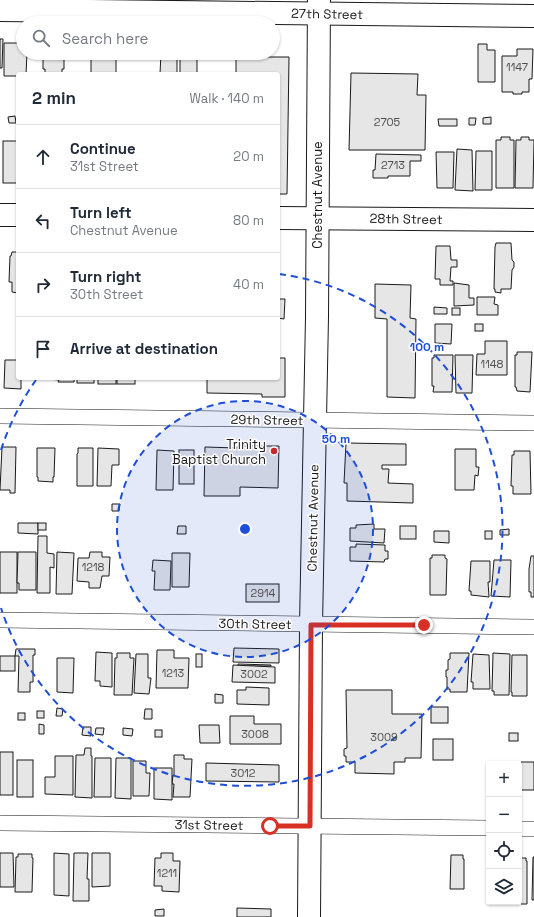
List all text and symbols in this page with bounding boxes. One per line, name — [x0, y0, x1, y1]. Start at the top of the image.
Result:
street label: 27th Street — [291, 5, 363, 23]
search box — [16, 16, 280, 60]
icon: search — [30, 27, 52, 49]
text: Search here — [62, 29, 148, 48]
house number: 1147 — [506, 60, 528, 74]
text: 2 min — [32, 87, 76, 109]
text: Walk · 140 m — [190, 90, 264, 107]
house number: 2705 — [374, 115, 401, 129]
text: Continue — [70, 139, 136, 158]
street label: Chestnut Avenue — [309, 141, 326, 249]
icon: ahead — [32, 146, 54, 168]
text: 20 m — [233, 148, 264, 165]
text: 31st Street — [70, 158, 139, 175]
house number: 2713 — [381, 158, 405, 172]
text: Turn left — [70, 203, 132, 222]
icon: left — [32, 210, 54, 232]
street label: 28th Street — [369, 210, 443, 228]
text: 80 m — [233, 212, 264, 229]
text: Chestnut Avenue — [70, 222, 178, 239]
text: Turn right — [70, 267, 141, 286]
icon: right — [32, 274, 54, 296]
text: 40 m — [233, 276, 264, 293]
text: 30th Street — [70, 286, 143, 303]
icon: arrive — [32, 338, 54, 360]
text: Arrive at destination — [70, 339, 218, 358]
text: 100 m — [410, 339, 444, 355]
house number: 1148 — [481, 357, 504, 371]
street label: 29th Street — [230, 411, 304, 429]
text: 50 m — [322, 431, 350, 447]
place label: Trinity Baptist Church — [172, 436, 266, 468]
marker: Trinity Baptist Church — [269, 446, 279, 456]
street label: Chestnut Avenue — [304, 464, 322, 572]
centre of rings — [238, 522, 252, 536]
house number: 1218 — [82, 560, 104, 574]
house number: 2914 — [251, 586, 276, 600]
street label: 30th Street — [218, 615, 292, 633]
route end — [415, 616, 433, 634]
house number: 1213 — [162, 666, 185, 680]
house number: 3002 — [240, 667, 268, 681]
house number: 3008 — [241, 727, 269, 741]
house number: 3009 — [370, 730, 398, 744]
map controls — [486, 761, 522, 905]
button: + — [486, 761, 522, 797]
house number: 3012 — [231, 766, 256, 780]
button: − — [486, 797, 522, 833]
street label: 31st Street — [174, 816, 244, 834]
route start — [261, 817, 279, 835]
button: locate — [486, 833, 522, 869]
house number: 1211 — [157, 866, 177, 880]
button: layers — [486, 869, 522, 905]

